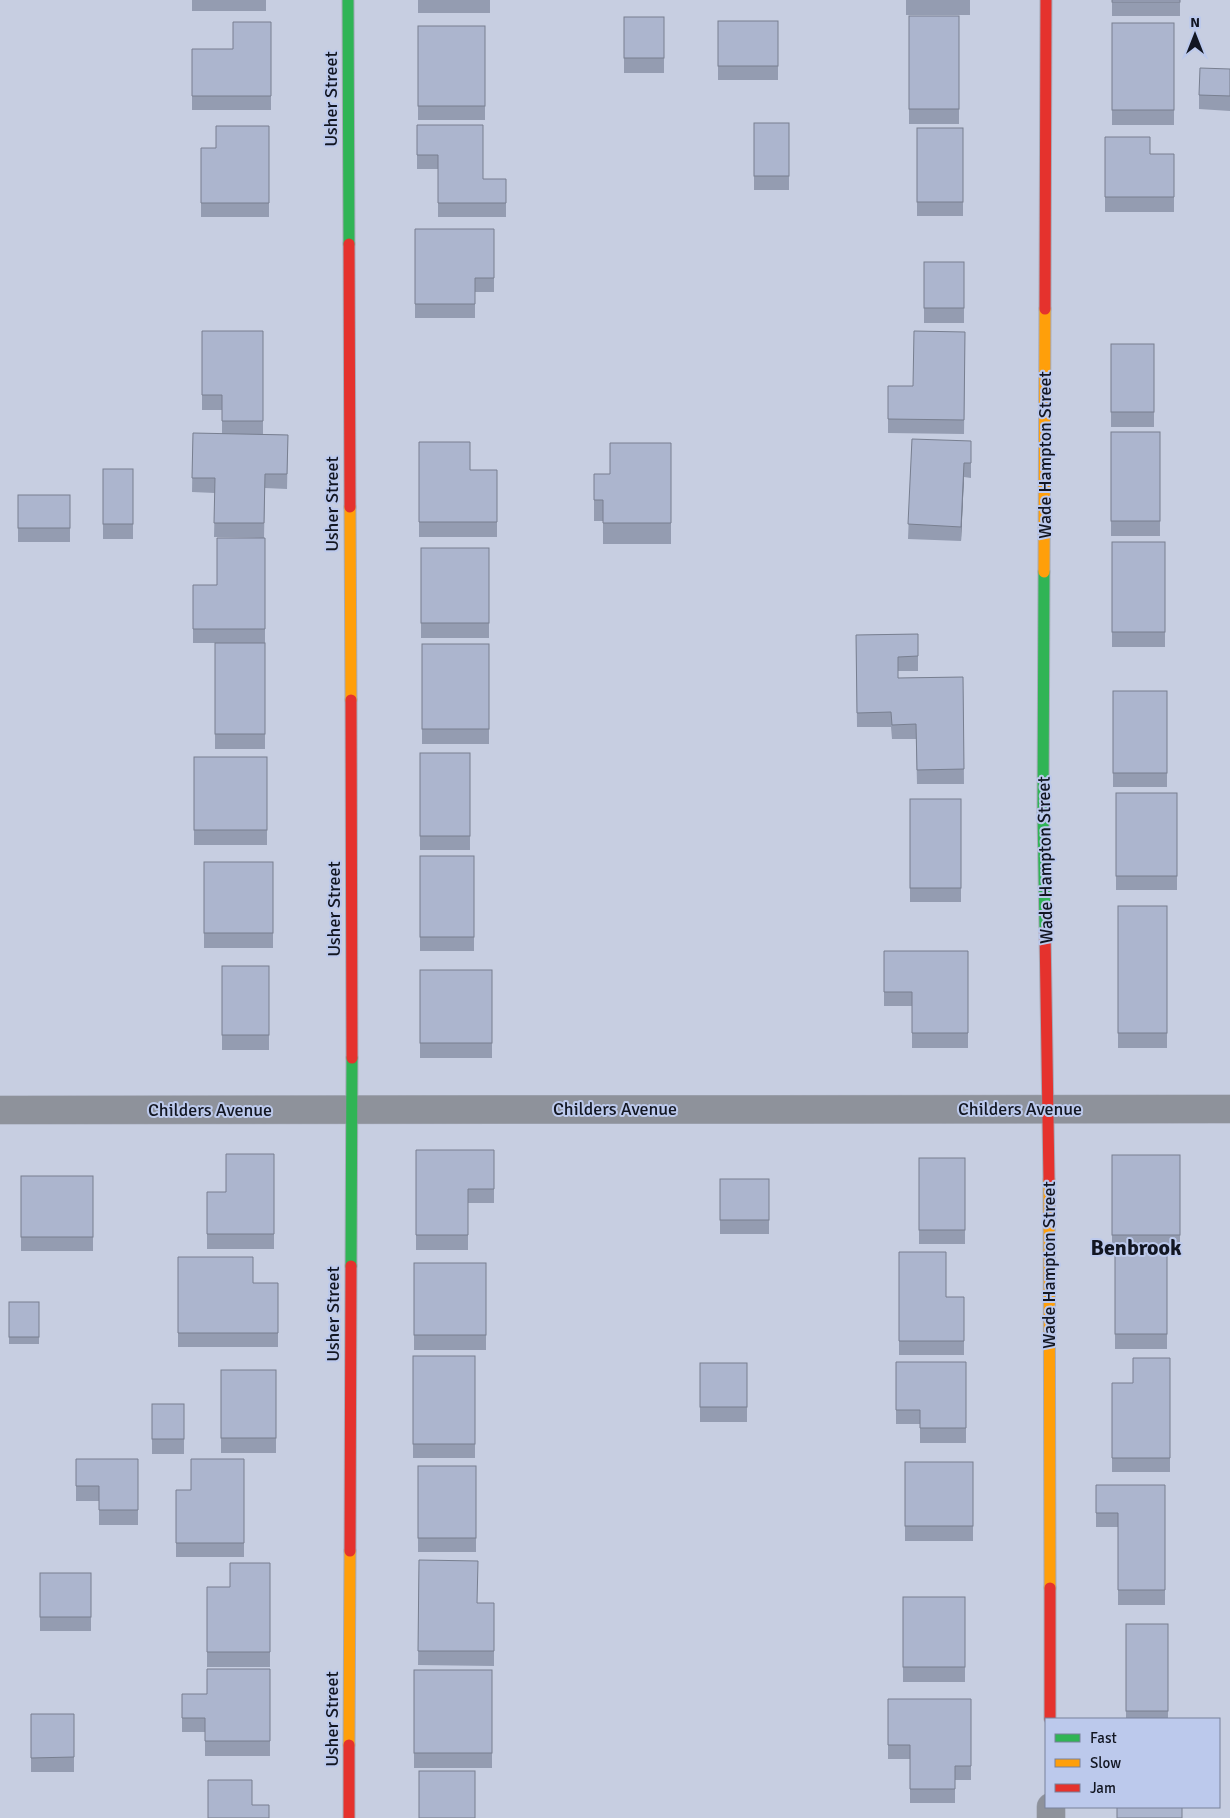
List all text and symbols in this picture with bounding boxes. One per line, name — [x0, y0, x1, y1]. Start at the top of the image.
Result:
north arrow — [1170, 10, 1220, 60]
text: N — [1190, 14, 1200, 31]
street label: Usher Street — [320, 51, 342, 147]
street label: Wade Hampton Street — [1034, 371, 1056, 539]
street label: Usher Street — [321, 456, 343, 552]
street label: Wade Hampton Street — [1033, 776, 1057, 944]
street label: Usher Street — [323, 861, 345, 957]
street label: Childers Avenue — [553, 1098, 677, 1120]
street label: Childers Avenue — [958, 1098, 1082, 1120]
street label: Childers Avenue — [148, 1099, 272, 1121]
street label: Wade Hampton Street — [1038, 1181, 1060, 1349]
district label: Benbrook — [1090, 1234, 1182, 1261]
street label: Usher Street — [322, 1266, 344, 1362]
street label: Usher Street — [321, 1671, 343, 1767]
legend — [1045, 1718, 1220, 1808]
text: Fast — [1090, 1729, 1117, 1747]
text: Slow — [1090, 1754, 1121, 1772]
text: Jam — [1090, 1779, 1116, 1797]

